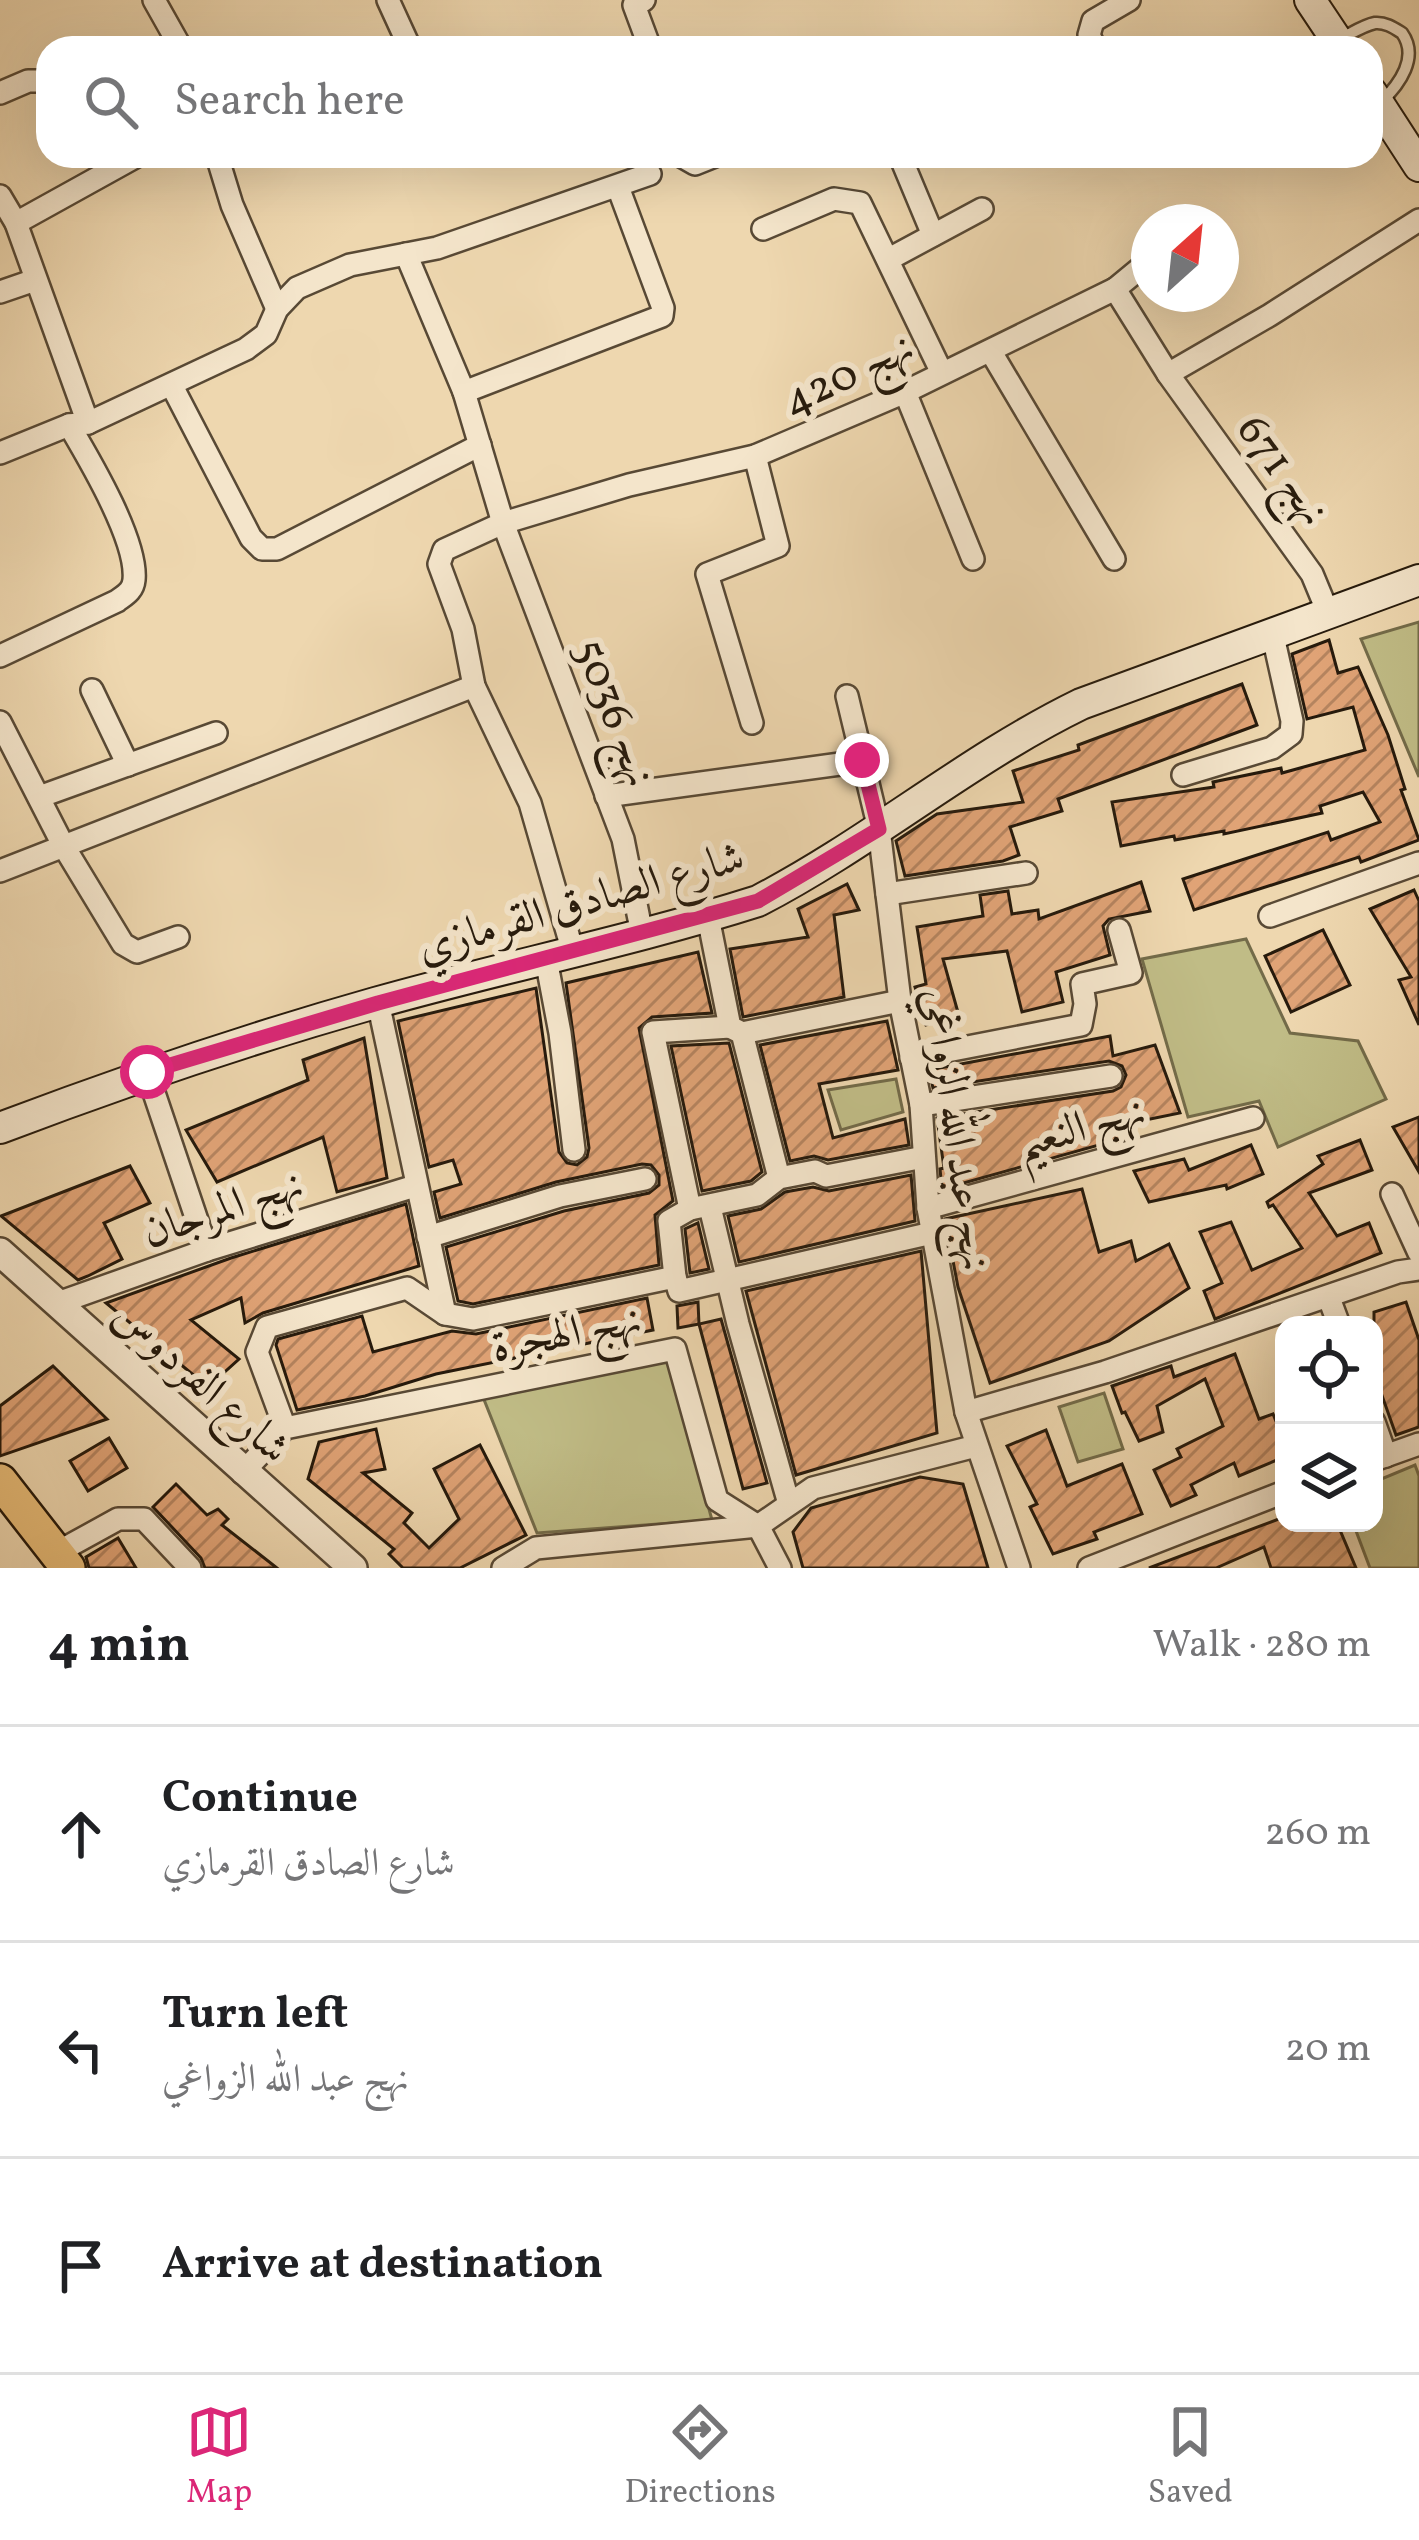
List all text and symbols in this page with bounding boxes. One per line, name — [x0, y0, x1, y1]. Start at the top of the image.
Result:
search box — [36, 36, 1383, 168]
icon: search — [78, 69, 144, 135]
text: Search here — [174, 71, 405, 134]
north arrow — [1131, 204, 1239, 312]
street label: نهج 420 — [772, 318, 927, 439]
street label: نهج 671 — [1215, 403, 1343, 543]
street label: نهج 5036 — [551, 630, 670, 799]
route end — [835, 733, 889, 787]
street label: شارع الصادق القرمازي — [410, 827, 753, 983]
street label: نهج عبد الله الزواغي — [899, 983, 1012, 1276]
route start — [120, 1045, 174, 1099]
street label: نهج النعيم — [1009, 1082, 1155, 1186]
street label: نهج المرجان — [135, 1155, 314, 1271]
street label: شارع الفردوس — [96, 1286, 303, 1482]
street label: نهج الهجرة — [486, 1290, 648, 1386]
map controls — [1275, 1316, 1383, 1532]
button: locate — [1275, 1316, 1383, 1424]
button: layers — [1275, 1424, 1383, 1532]
text: 4 min — [48, 1611, 190, 1682]
text: Walk · 280 m — [1153, 1619, 1371, 1673]
text: Continue — [162, 1768, 358, 1831]
icon: ahead — [48, 1801, 114, 1867]
text: 260 m — [1265, 1807, 1371, 1861]
text: شارع الصادق القرمازي — [162, 1838, 455, 1892]
text: Turn left — [162, 1984, 348, 2047]
icon: left — [48, 2017, 114, 2083]
text: 20 m — [1285, 2023, 1371, 2077]
text: نهج عبد الله الزواغي — [162, 2054, 409, 2108]
icon: arrive — [48, 2233, 114, 2299]
text: Arrive at destination — [162, 2234, 603, 2297]
tab: Map — [186, 2399, 252, 2517]
tab: Directions — [624, 2399, 776, 2517]
tab: Saved — [1148, 2399, 1233, 2517]

